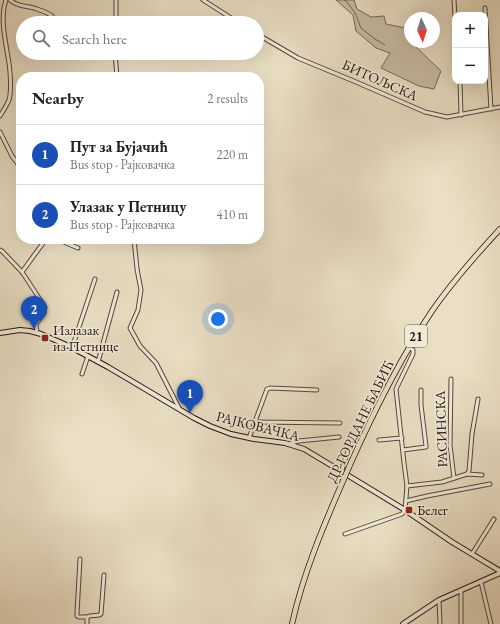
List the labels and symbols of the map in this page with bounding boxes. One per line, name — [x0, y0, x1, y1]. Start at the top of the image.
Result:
north arrow — [404, 12, 440, 48]
street label: БИТОЉСКА — [339, 55, 421, 105]
pin: 2 — [21, 296, 47, 329]
your location — [208, 309, 228, 329]
place label: Излазак из Петнице — [53, 321, 119, 355]
road number: 21 — [405, 325, 427, 347]
marker: Излазак из Петнице — [40, 333, 50, 343]
street label: ДР ГОРДАНЕ БАБИЋ — [323, 356, 398, 485]
pin: 1 — [177, 380, 203, 413]
street label: РАСИНСКА — [431, 390, 451, 468]
street label: РАЈКОВАЧКА — [215, 407, 302, 445]
place label: Белег — [417, 501, 448, 519]
marker: Белег — [404, 505, 414, 515]

